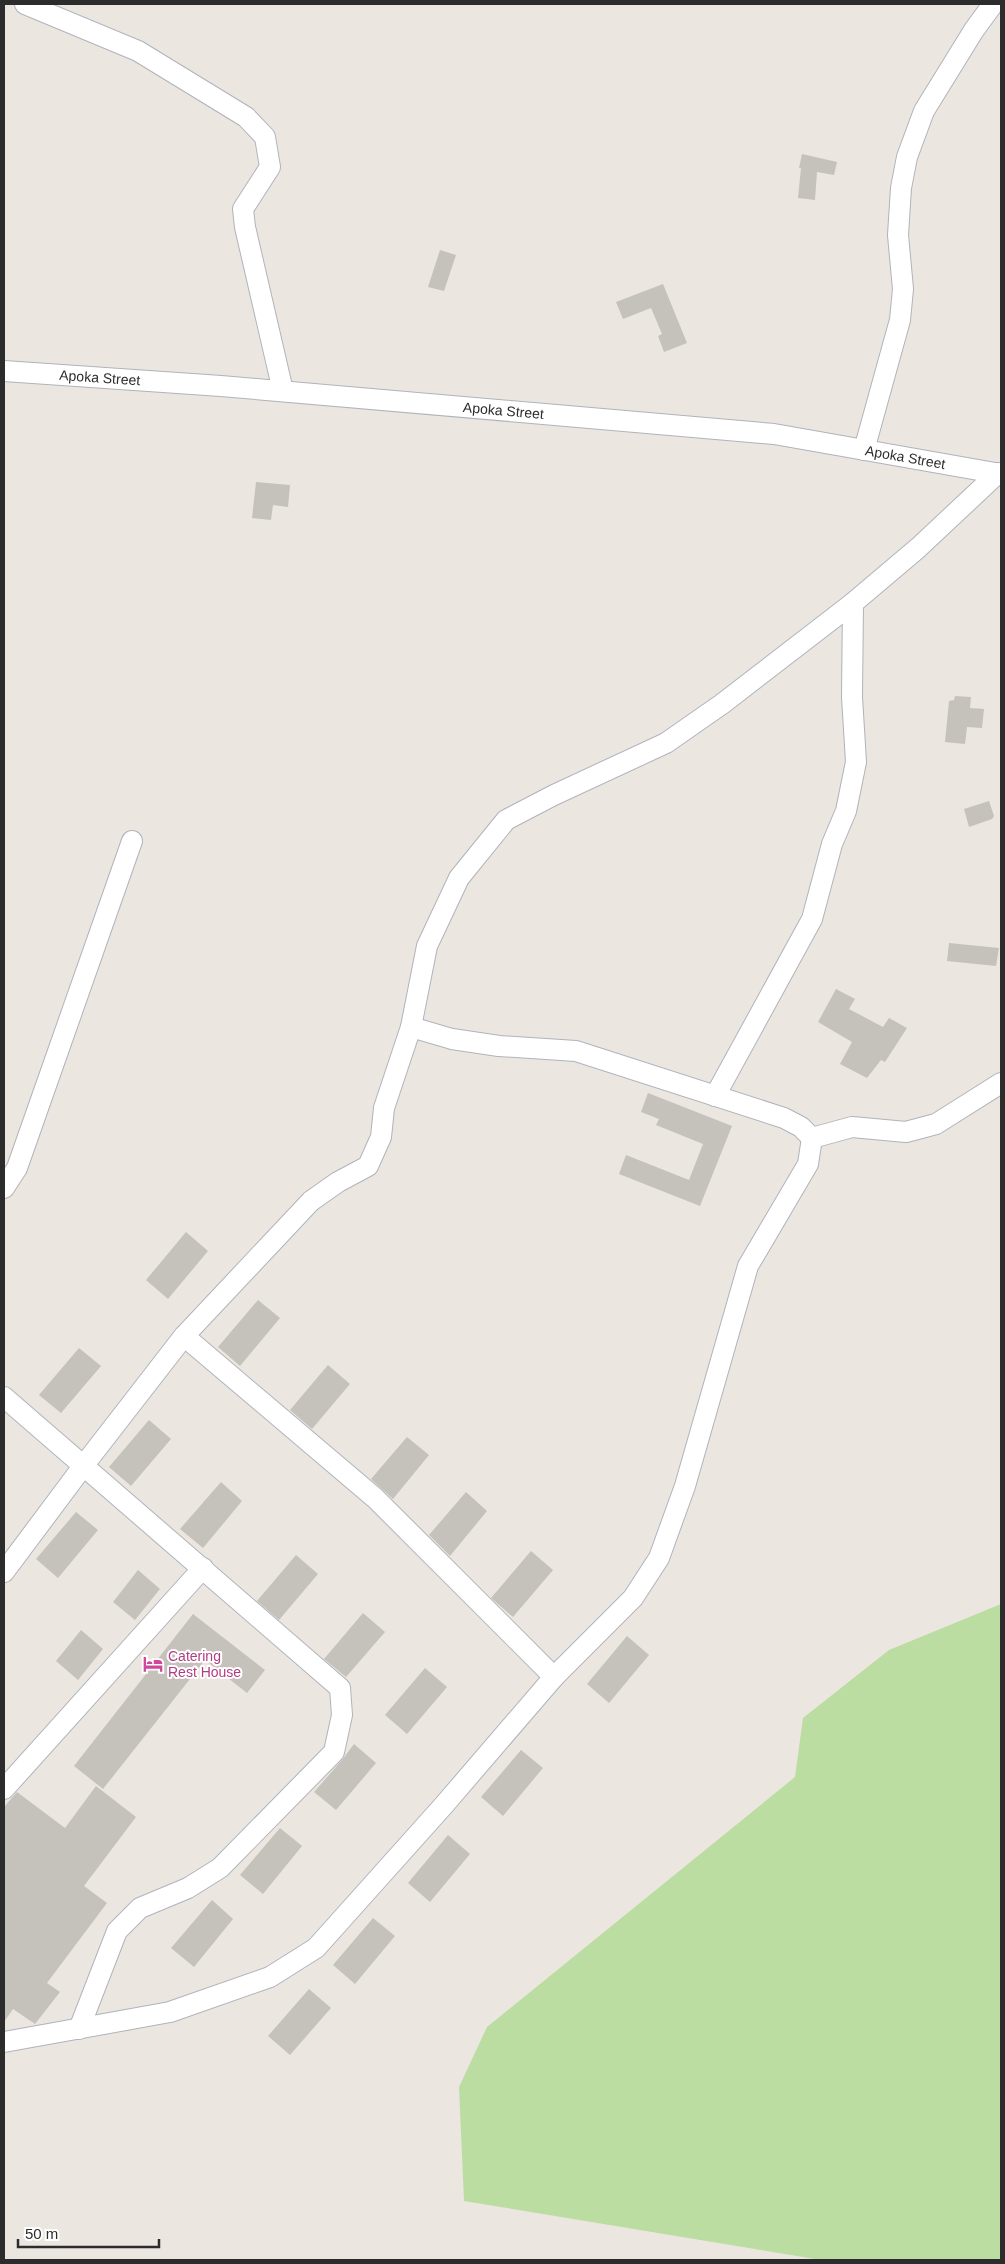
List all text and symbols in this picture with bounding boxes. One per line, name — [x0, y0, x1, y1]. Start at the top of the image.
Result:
street label: Apoka Street — [59, 367, 141, 388]
street label: Apoka Street — [462, 399, 545, 422]
street label: Apoka Street — [864, 442, 947, 472]
place label: Catering Rest House — [168, 1648, 241, 1680]
hotel icon: Catering Rest House — [142, 1653, 164, 1675]
scale bar — [18, 2216, 159, 2248]
text: 50 m — [25, 2225, 58, 2242]

